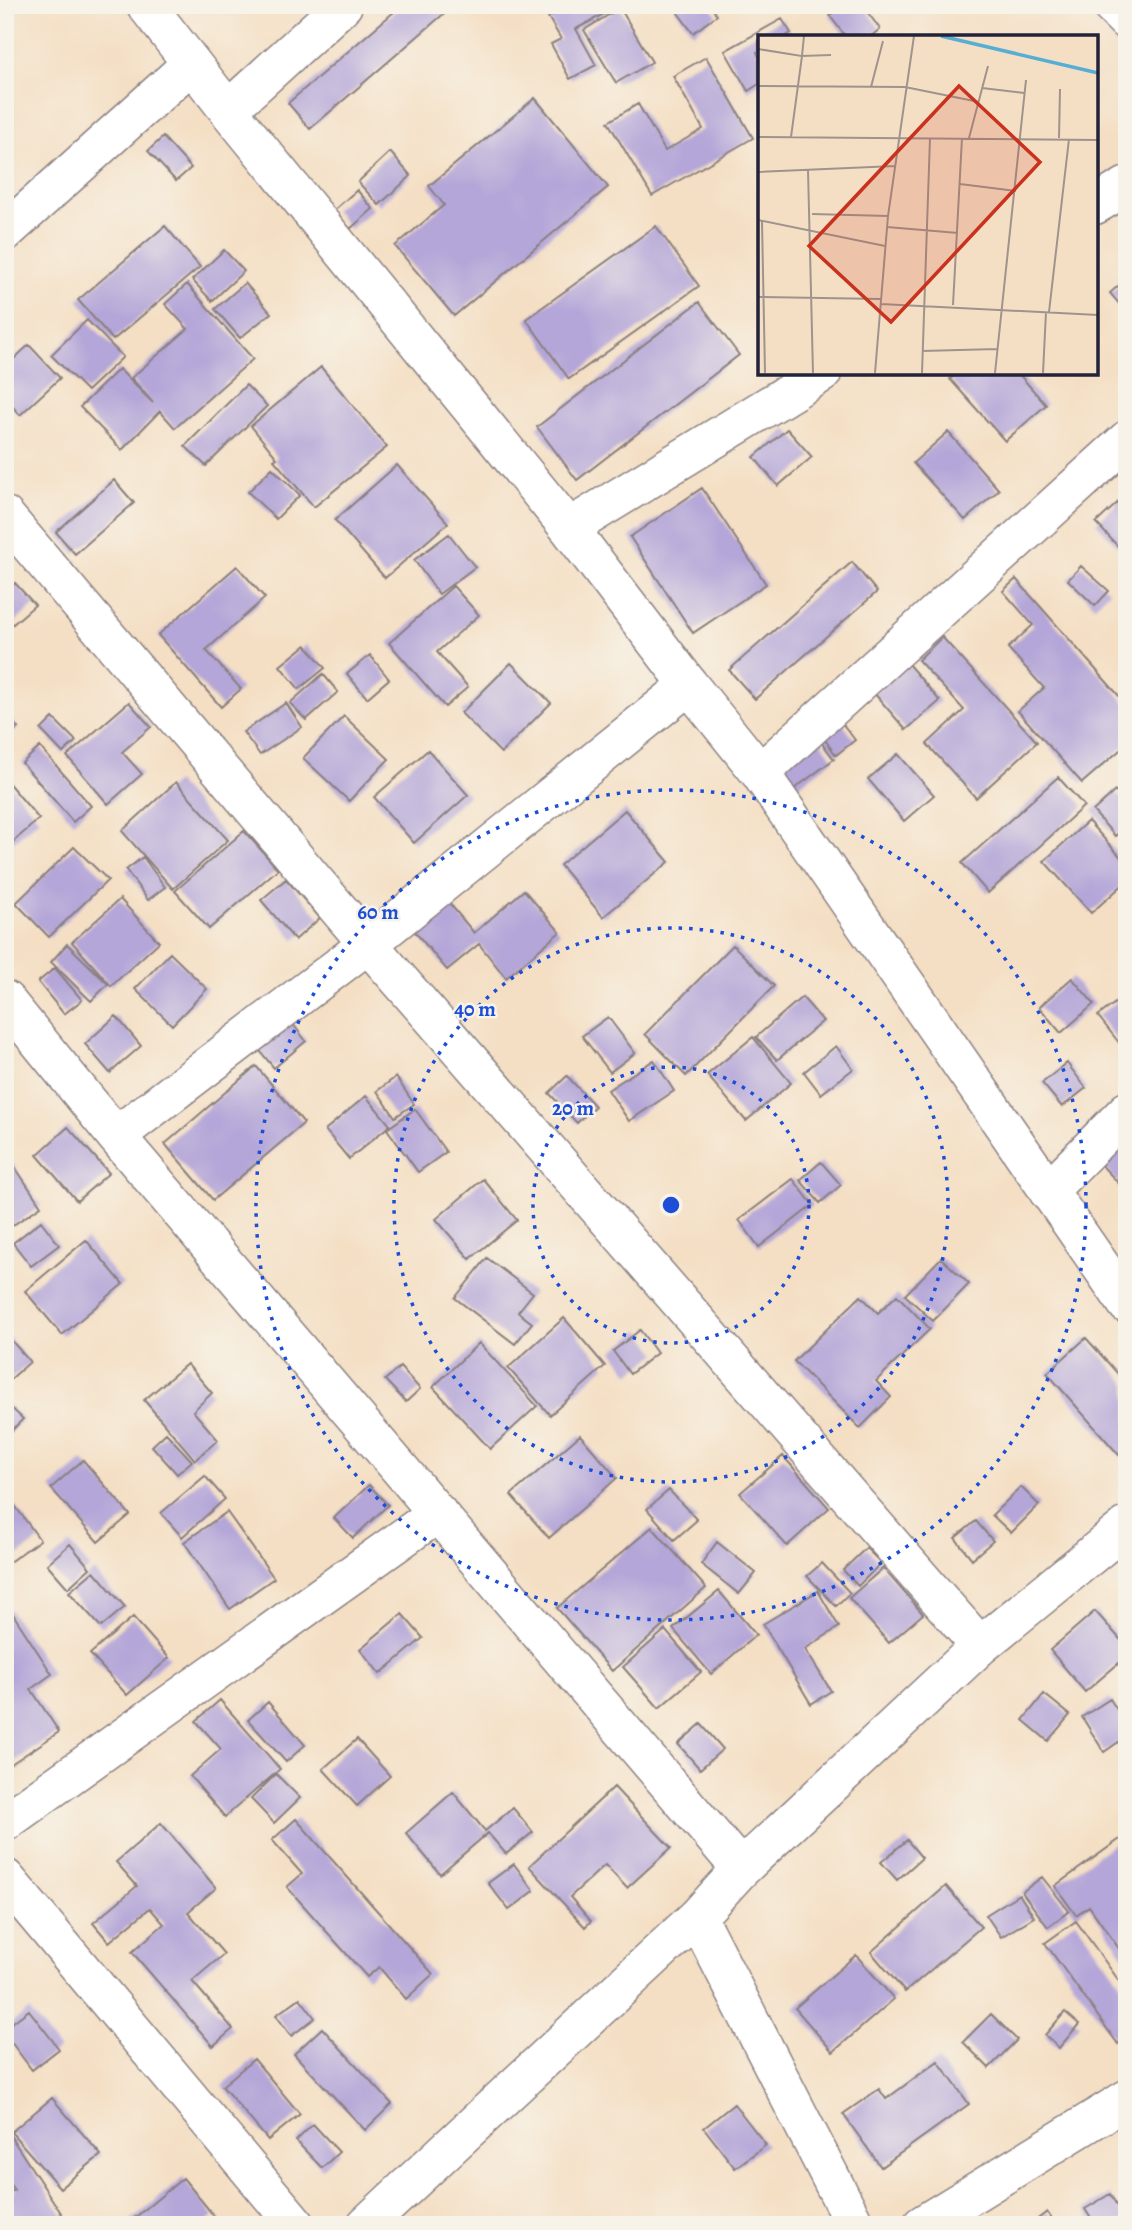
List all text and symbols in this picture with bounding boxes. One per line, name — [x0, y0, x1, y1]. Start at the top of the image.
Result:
inset map — [758, 35, 1097, 374]
text: 60 m — [357, 898, 399, 926]
text: 40 m — [454, 995, 496, 1023]
text: 20 m — [552, 1094, 594, 1122]
centre of rings — [659, 1193, 683, 1217]

